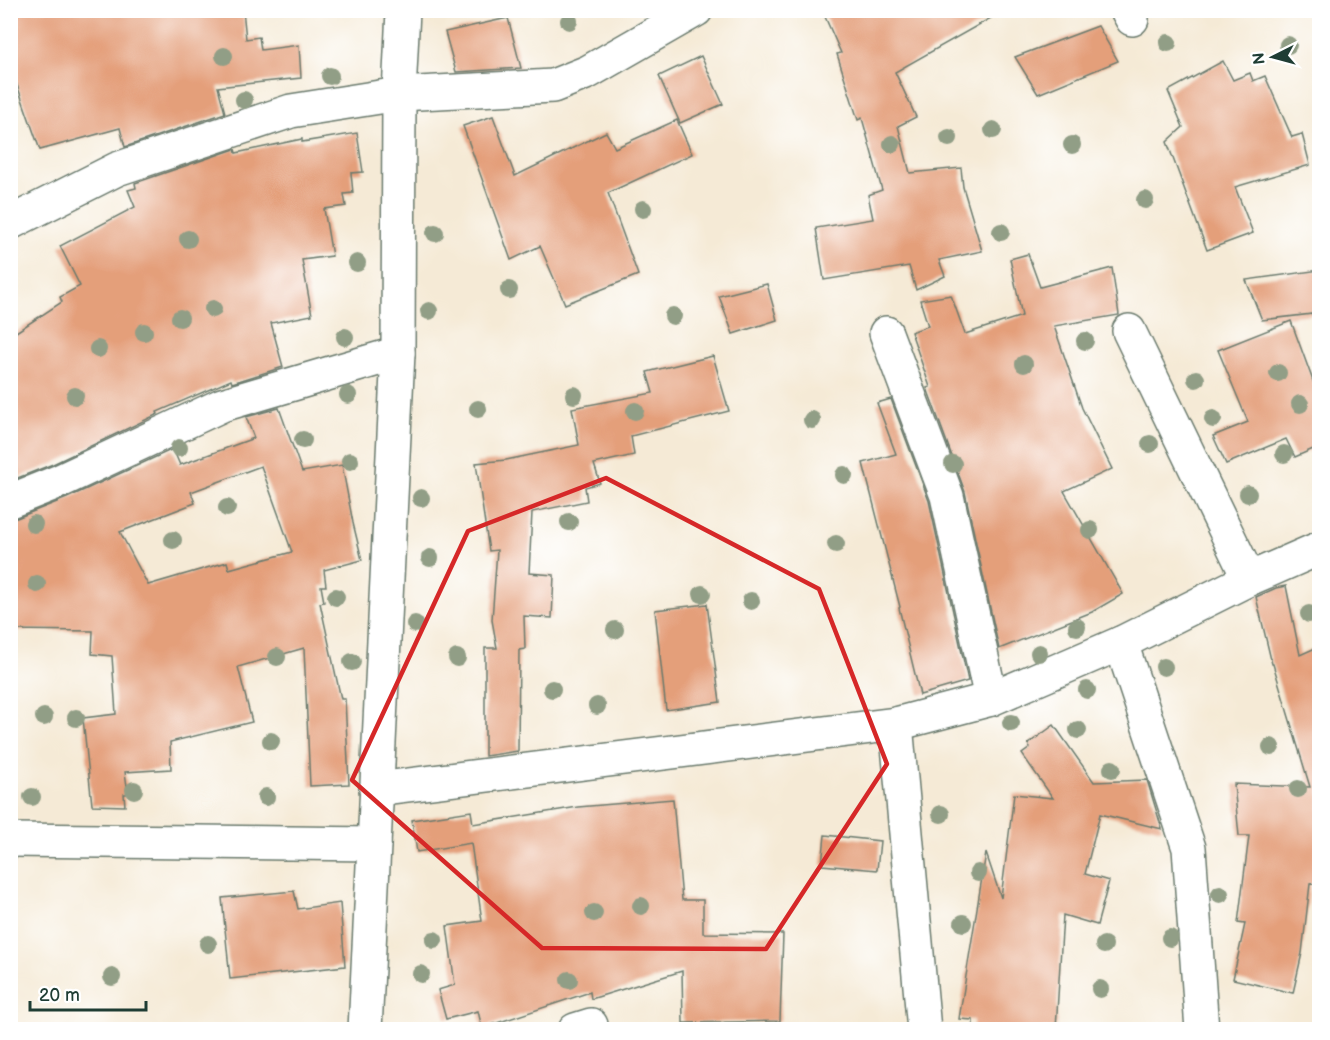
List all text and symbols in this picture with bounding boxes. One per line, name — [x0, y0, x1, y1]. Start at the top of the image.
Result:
north arrow — [1243, 27, 1303, 87]
text: N — [1249, 51, 1270, 65]
scale bar — [30, 974, 146, 1012]
text: 20 m — [39, 985, 80, 1006]

